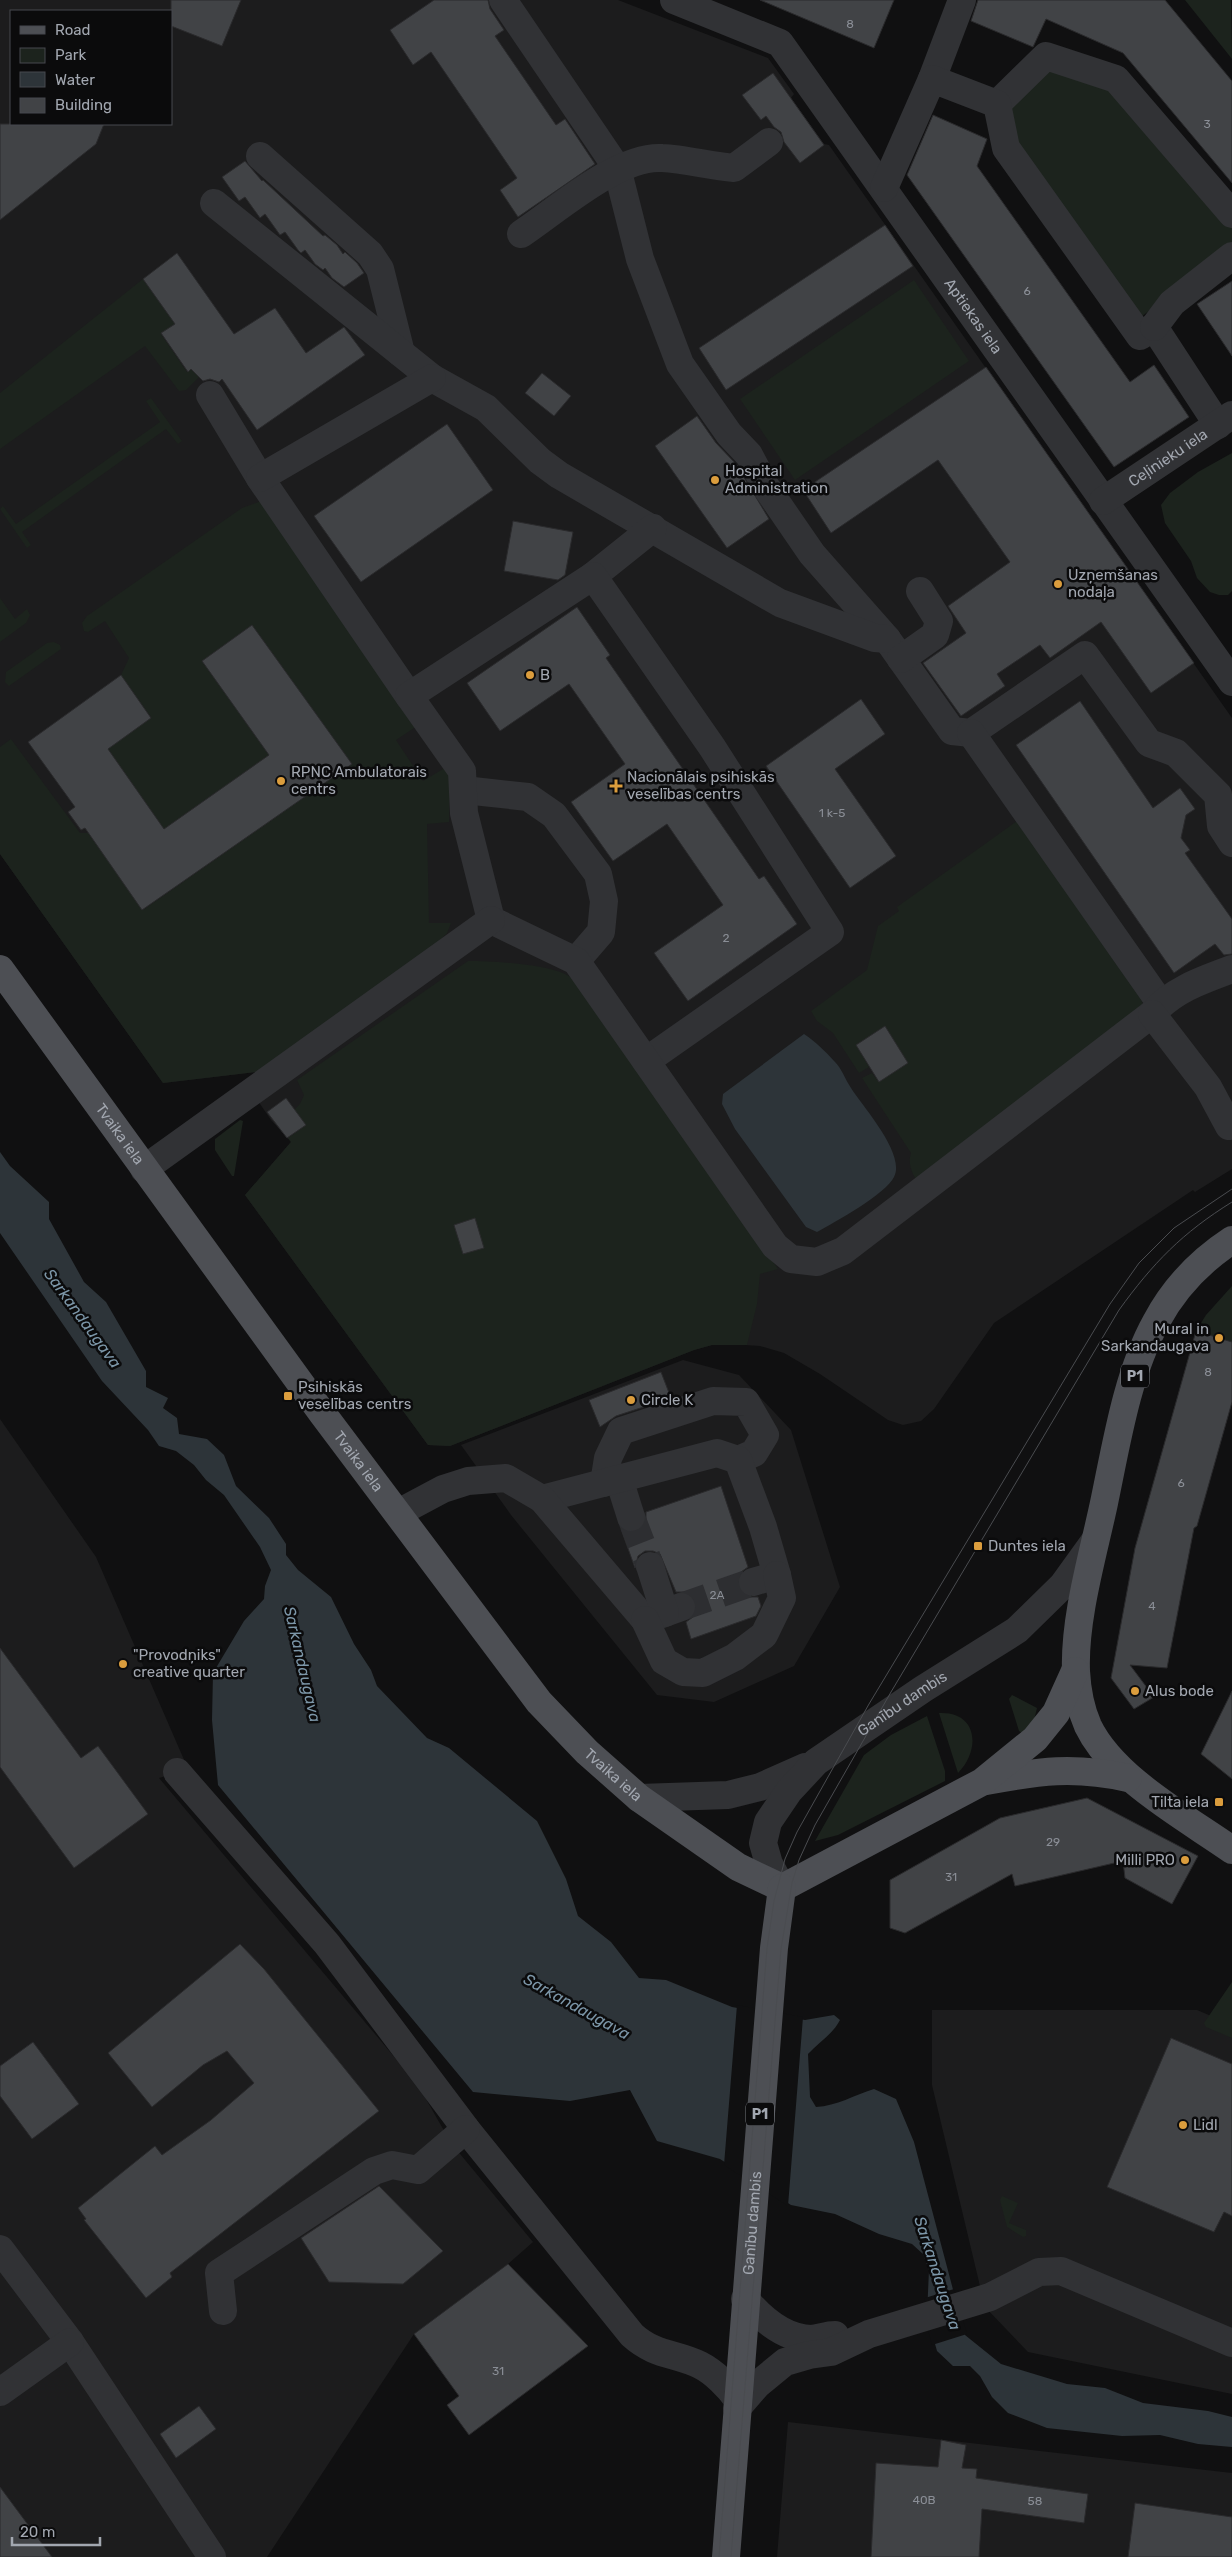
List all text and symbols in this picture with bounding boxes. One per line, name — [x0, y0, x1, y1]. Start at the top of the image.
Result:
legend — [10, 10, 172, 125]
house number: 8 — [846, 17, 854, 31]
text: Road — [55, 21, 91, 39]
text: Park — [55, 46, 86, 64]
text: Water — [55, 71, 95, 89]
text: Building — [55, 96, 112, 114]
house number: 3 — [1203, 117, 1211, 131]
street label: Aptiekas iela — [940, 275, 1006, 357]
house number: 6 — [1023, 284, 1031, 298]
street label: Ceļinieku iela — [1125, 425, 1211, 491]
place label: Hospital Administration — [725, 462, 828, 497]
marker: Hospital Administration — [709, 474, 721, 486]
place label: Uzņemšanas nodaļa — [1068, 566, 1158, 601]
marker: Uzņemšanas nodaļa — [1052, 578, 1064, 590]
place label: B — [540, 666, 550, 684]
marker: B — [524, 669, 536, 681]
place label: RPNC Ambulatorais centrs — [291, 763, 427, 798]
place label: Nacionālais psihiskās veselības centrs — [627, 768, 775, 803]
marker: RPNC Ambulatorais centrs — [275, 775, 287, 787]
marker: Nacionālais psihiskās veselības centrs — [609, 779, 623, 793]
house number: 1 k-5 — [819, 806, 845, 820]
house number: 2 — [722, 931, 730, 945]
street label: Tvaika iela — [92, 1100, 148, 1168]
water label: Sarkandaugava — [40, 1265, 125, 1372]
place label: Mural in Sarkandaugava — [1101, 1320, 1209, 1355]
marker: Mural in Sarkandaugava — [1213, 1332, 1225, 1344]
road number: P1 — [1121, 1364, 1149, 1388]
house number: 8 — [1204, 1365, 1212, 1379]
place label: Psihiskās veselības centrs — [298, 1378, 412, 1413]
marker: Psihiskās veselības centrs — [282, 1390, 294, 1402]
place label: Circle K — [641, 1391, 693, 1409]
marker: Circle K — [625, 1394, 637, 1406]
street label: Tvaika iela — [330, 1428, 387, 1495]
house number: 6 — [1177, 1476, 1185, 1490]
place label: Duntes iela — [988, 1537, 1066, 1555]
marker: Duntes iela — [972, 1540, 984, 1552]
house number: 2A — [709, 1588, 725, 1602]
house number: 4 — [1148, 1599, 1156, 1613]
water label: Sarkandaugava — [280, 1604, 325, 1724]
place label: "Provodņiks" creative quarter — [133, 1646, 245, 1681]
marker: "Provodņiks" creative quarter — [117, 1658, 129, 1670]
street label: Ganību dambis — [854, 1667, 951, 1740]
place label: Alus bode — [1145, 1682, 1214, 1700]
marker: Alus bode — [1129, 1685, 1141, 1697]
street label: Tvaika iela — [581, 1745, 646, 1805]
place label: Tilta iela — [1151, 1793, 1209, 1811]
marker: Tilta iela — [1213, 1796, 1225, 1808]
house number: 29 — [1046, 1835, 1060, 1849]
place label: Milli PRO — [1115, 1851, 1175, 1869]
marker: Milli PRO — [1179, 1854, 1191, 1866]
house number: 31 — [945, 1870, 957, 1884]
water label: Sarkandaugava — [520, 1969, 633, 2043]
road number: P1 — [746, 2102, 774, 2126]
place label: Lidl — [1193, 2116, 1218, 2134]
marker: Lidl — [1177, 2119, 1189, 2131]
street label: Ganību dambis — [739, 2170, 765, 2275]
water label: Sarkandaugava — [910, 2214, 965, 2332]
house number: 31 — [492, 2364, 504, 2378]
house number: 40B — [912, 2493, 936, 2507]
house number: 58 — [1028, 2494, 1042, 2508]
scale bar — [12, 2514, 100, 2546]
text: 20 m — [20, 2523, 55, 2541]

